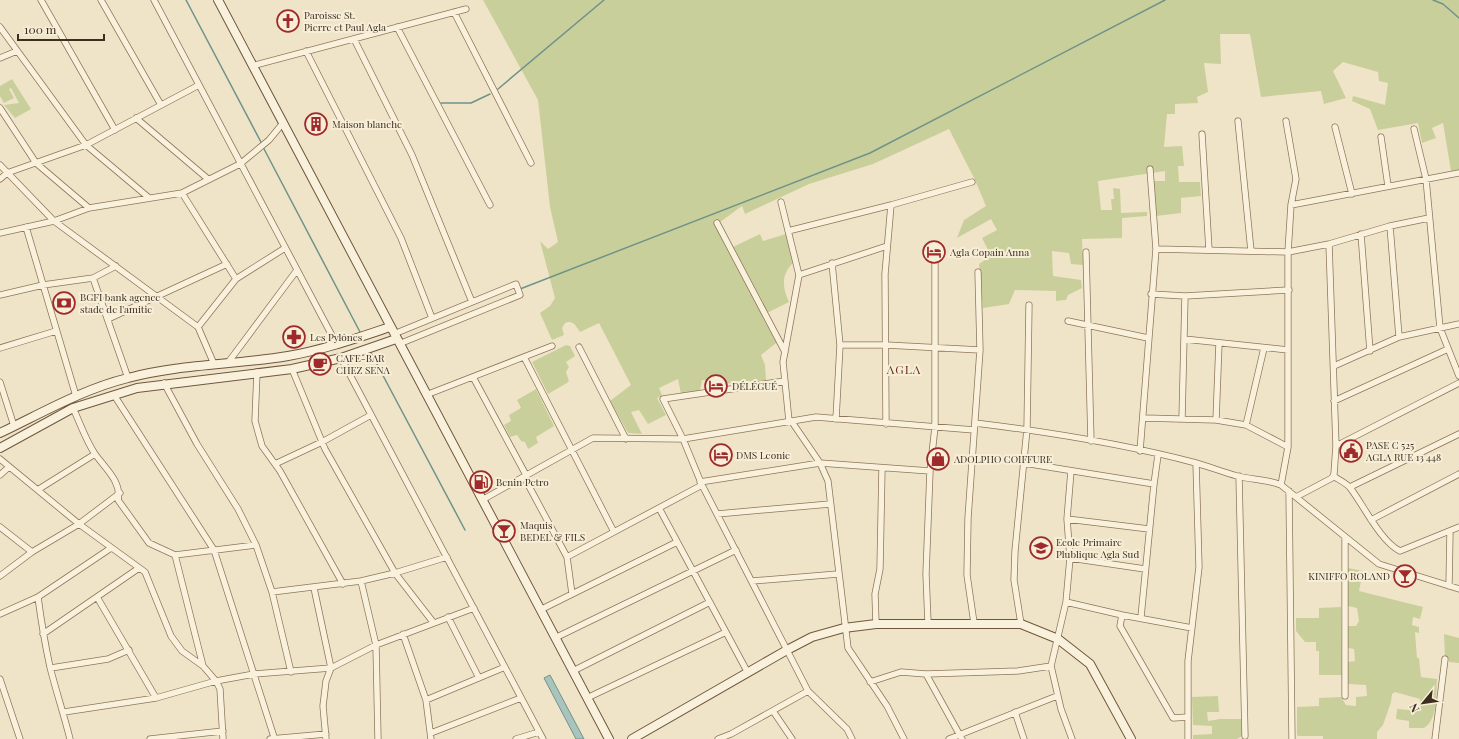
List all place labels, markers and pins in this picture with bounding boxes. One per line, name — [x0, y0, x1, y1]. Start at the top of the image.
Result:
church icon: Paroisse St. Pierre et Paul Agla — [275, 8, 301, 34]
place label: Paroisse St. Pierre et Paul Agla — [304, 8, 386, 34]
building icon: Maison blanche — [303, 111, 329, 137]
place label: Maison blanche — [332, 117, 402, 131]
hotel icon: Agla Copain Anna — [921, 239, 947, 265]
place label: Agla Copain Anna — [949, 245, 1029, 259]
bank icon: BGFI bank agence stade de l'amitie — [51, 290, 77, 316]
place label: BGFI bank agence stade de l'amitie — [80, 290, 160, 316]
pharmacy icon: Les Pylônes — [281, 324, 307, 350]
place label: Les Pylônes — [310, 330, 362, 344]
cafe icon: CAFE-BAR CHEZ SENA — [307, 351, 333, 377]
place label: CAFE-BAR CHEZ SENA — [336, 351, 390, 377]
hotel icon: DÉLÉGUÉ — [703, 373, 729, 399]
place label: DÉLÉGUÉ — [732, 379, 777, 393]
public building icon: PASE C 525 AGLA RUE 13 448 — [1338, 438, 1364, 464]
place label: PASE C 525 AGLA RUE 13 448 — [1365, 438, 1441, 464]
hotel icon: DMS Leonie — [708, 442, 734, 468]
shop icon: ADOLPHO COIFFURE — [925, 446, 951, 472]
place label: DMS Leonie — [736, 448, 790, 462]
place label: ADOLPHO COIFFURE — [953, 452, 1052, 466]
fuel station icon: Benin Petro — [468, 469, 494, 495]
place label: Benin Petro — [496, 475, 549, 489]
bar icon: Maquis BEDEL & FILS — [491, 518, 517, 544]
place label: Maquis BEDEL & FILS — [520, 518, 585, 544]
school or university icon: Ecole Primaire Plublique Agla Sud — [1028, 535, 1054, 561]
place label: Ecole Primaire Plublique Agla Sud — [1056, 535, 1139, 561]
bar icon: KINIFFO ROLAND — [1392, 563, 1418, 589]
place label: KINIFFO ROLAND — [1308, 569, 1390, 583]

